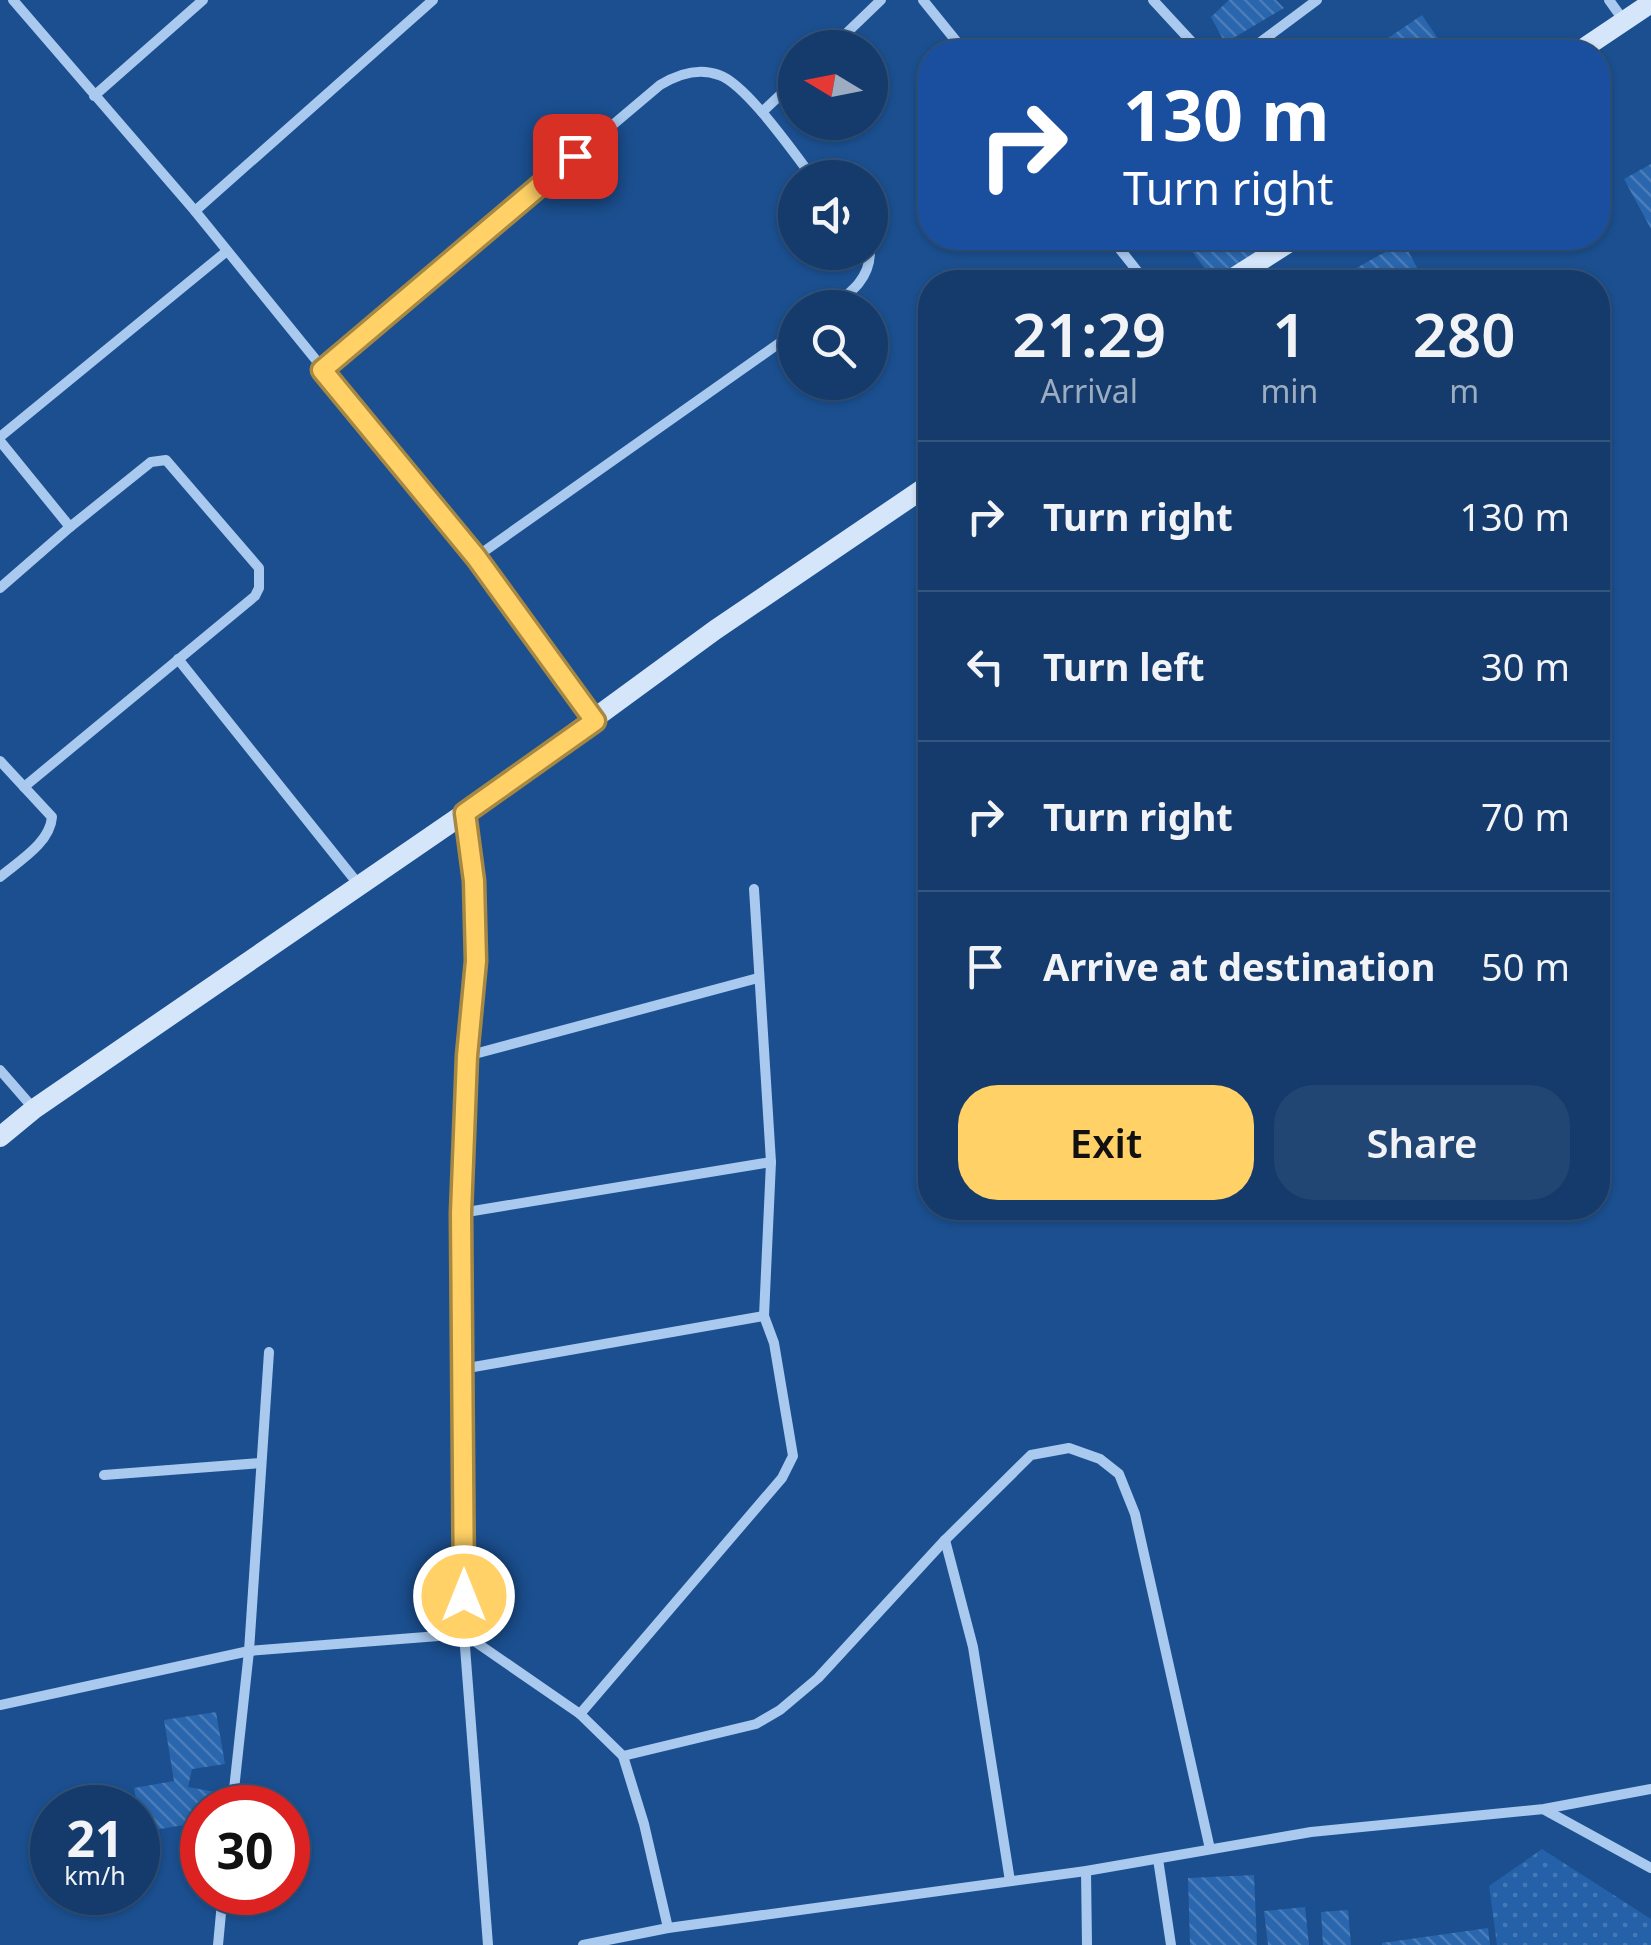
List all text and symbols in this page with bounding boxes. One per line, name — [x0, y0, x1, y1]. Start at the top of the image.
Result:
north arrow — [778, 30, 888, 140]
map controls — [778, 30, 888, 400]
text: 130 m — [1123, 66, 1330, 162]
icon: right — [958, 80, 1088, 210]
pin — [533, 114, 618, 199]
icon: arrive — [548, 129, 603, 184]
text: Turn right — [1123, 157, 1334, 218]
button: sound — [778, 160, 888, 270]
button: search — [778, 290, 888, 400]
text: 21:29 — [1012, 293, 1166, 375]
text: 1 — [1272, 293, 1307, 375]
text: 280 — [1413, 293, 1516, 375]
text: Arrival — [1040, 369, 1138, 412]
text: min — [1260, 369, 1318, 412]
text: m — [1449, 369, 1479, 412]
icon: right — [958, 489, 1013, 544]
text: Turn right — [1043, 490, 1233, 542]
text: 130 m — [1459, 490, 1570, 542]
icon: left — [958, 639, 1013, 694]
text: Turn left — [1043, 640, 1205, 692]
text: 30 m — [1481, 640, 1570, 692]
icon: right — [958, 789, 1013, 844]
text: Turn right — [1043, 790, 1233, 842]
text: 70 m — [1481, 790, 1570, 842]
icon: arrive — [958, 939, 1013, 994]
text: Arrive at destination — [1043, 940, 1435, 992]
text: 50 m — [1481, 940, 1570, 992]
button: Exit — [958, 1085, 1254, 1200]
button: Share — [1274, 1085, 1570, 1200]
position arrow — [412, 1544, 516, 1648]
speed limit sign: 30 — [180, 1785, 310, 1915]
text: 21 — [66, 1804, 124, 1872]
text: km/h — [64, 1858, 126, 1892]

